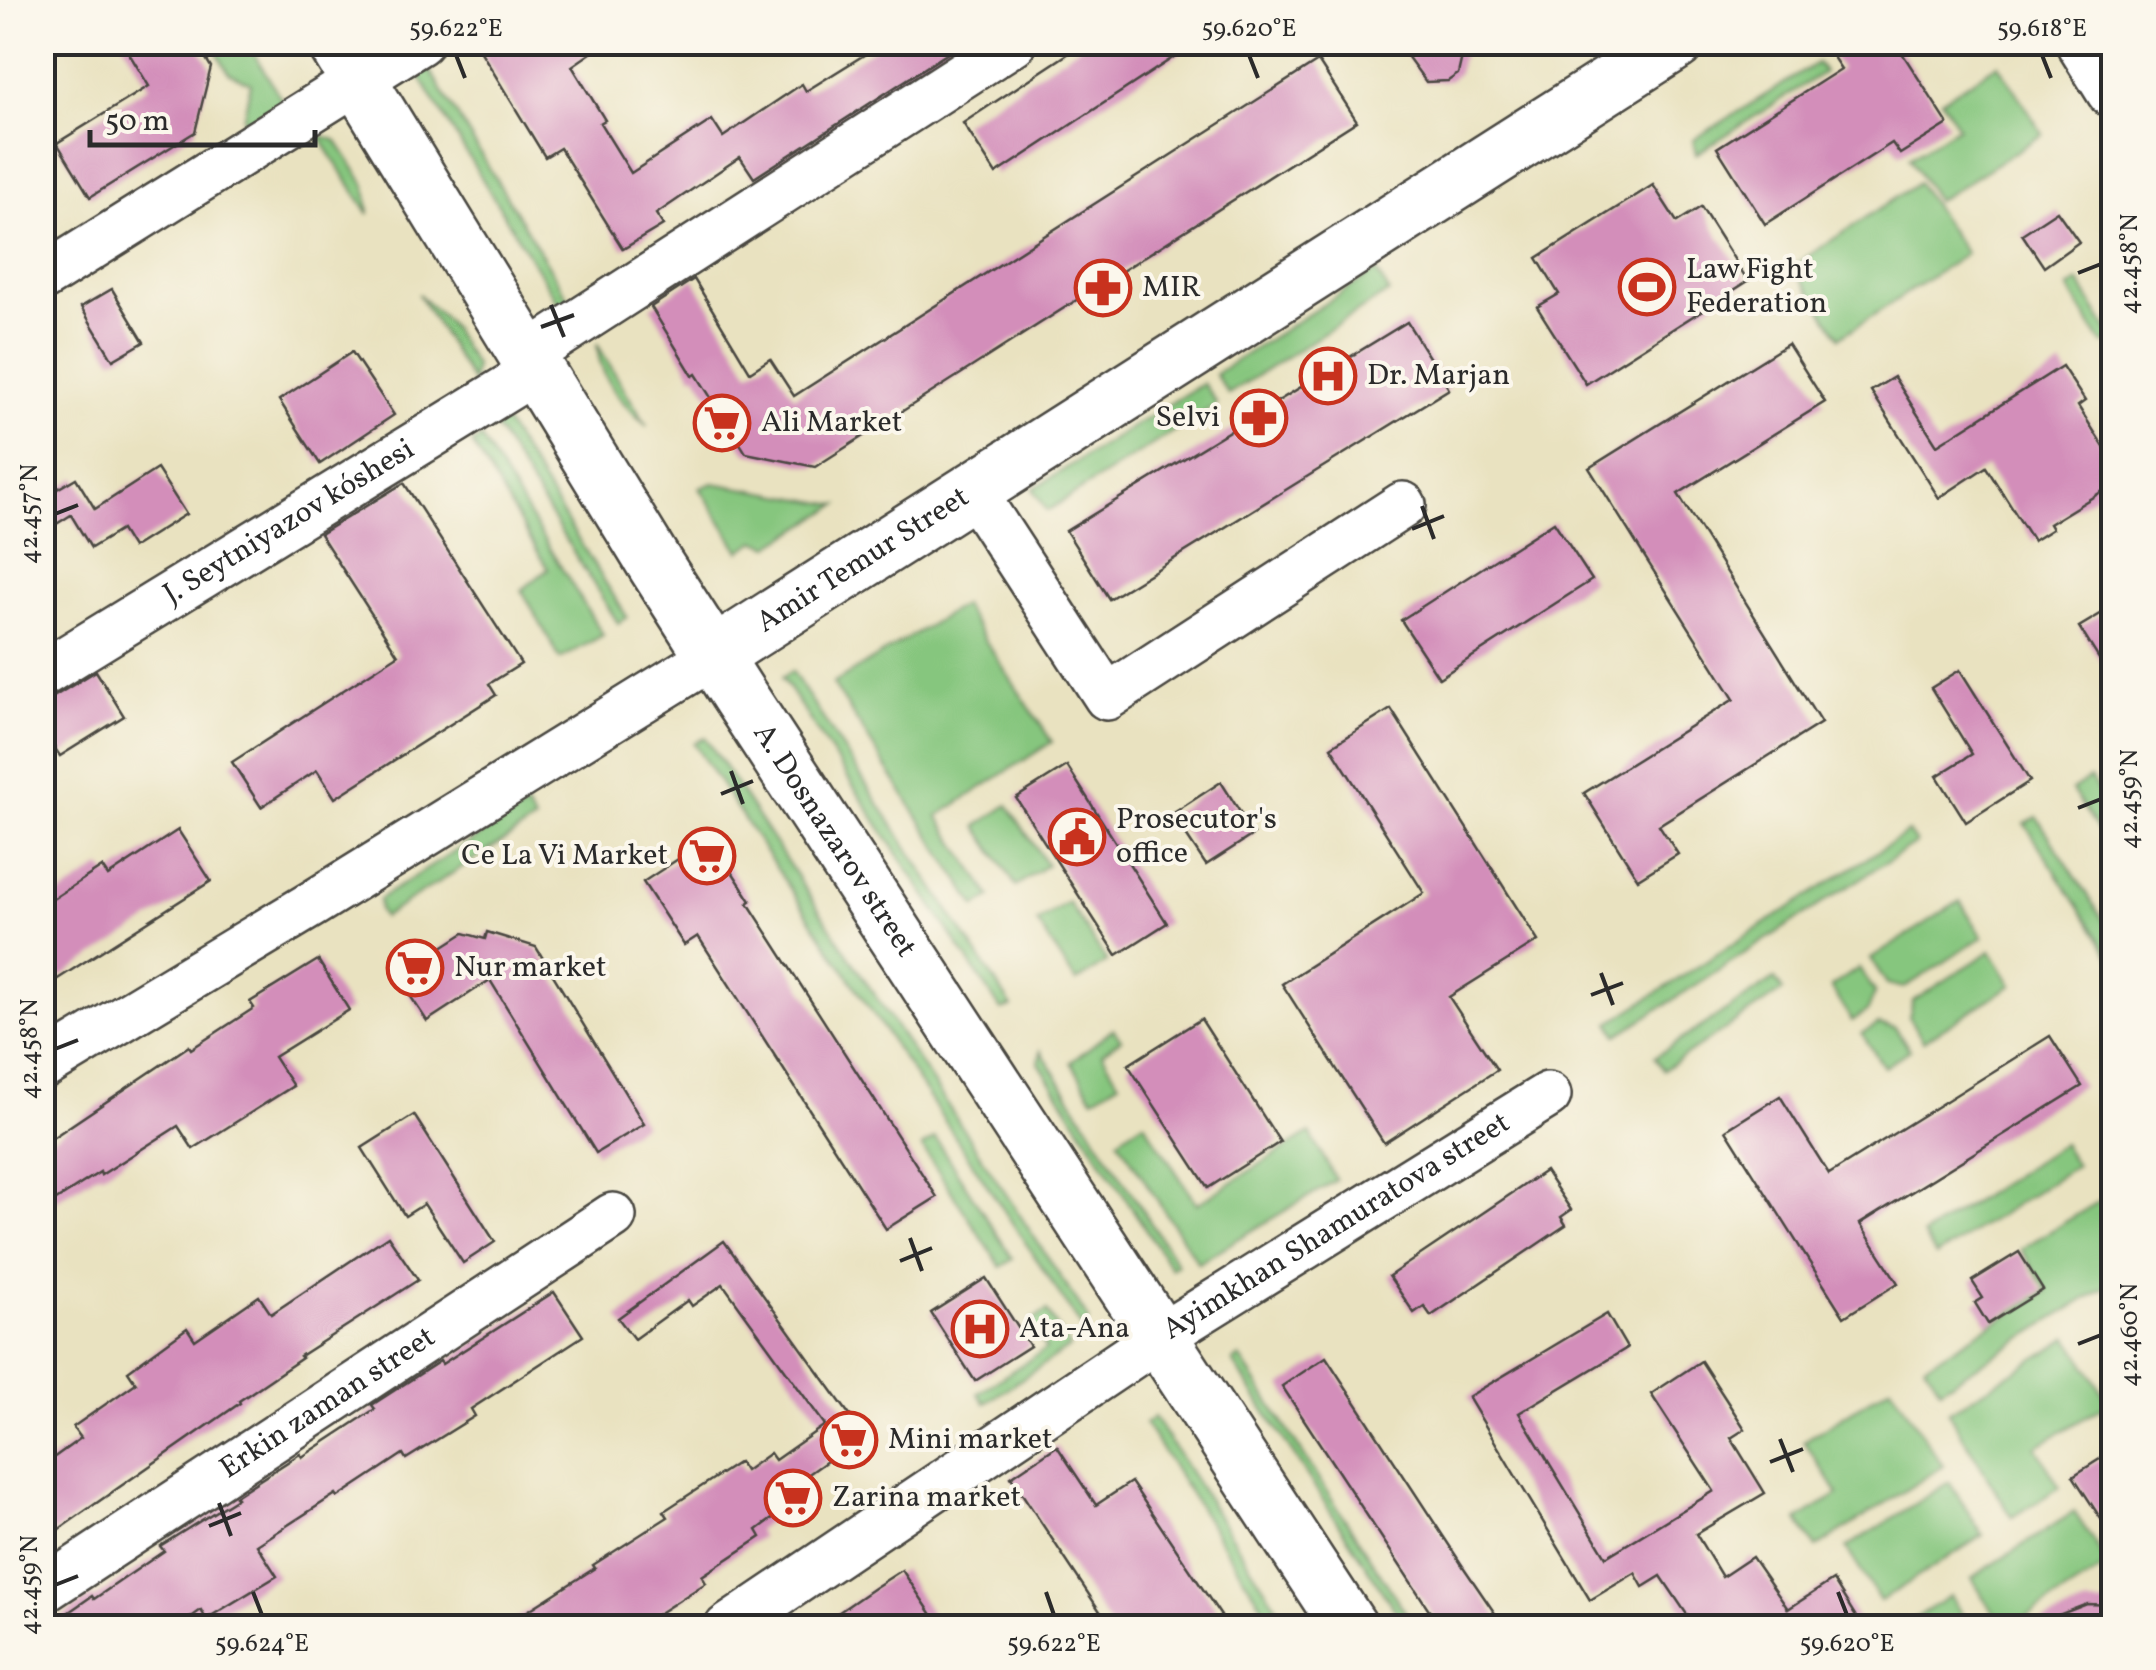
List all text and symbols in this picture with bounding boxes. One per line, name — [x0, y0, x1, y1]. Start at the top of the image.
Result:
text: 59.622°E — [409, 12, 503, 47]
text: 59.620°E — [1201, 12, 1297, 47]
text: 59.618°E — [1997, 12, 2087, 47]
scale bar — [90, 85, 315, 147]
text: 50 m — [105, 101, 169, 143]
text: 42.458°N — [2113, 213, 2148, 315]
place label: Law Fight Federation — [1686, 249, 1827, 325]
sports icon: Law Fight Federation — [1617, 257, 1677, 317]
pharmacy icon: MIR — [1073, 258, 1133, 318]
place label: MIR — [1142, 267, 1201, 309]
hospital icon: Dr. Marjan — [1298, 346, 1358, 406]
place label: Dr. Marjan — [1367, 355, 1510, 397]
pharmacy icon: Selvi — [1229, 388, 1289, 448]
supermarket icon: Ali Market — [692, 393, 752, 453]
place label: Selvi — [1155, 397, 1220, 439]
place label: Ali Market — [761, 402, 902, 444]
street label: J. Seytniyazov kóshesi — [155, 429, 423, 615]
text: 42.457°N — [13, 464, 48, 564]
street label: Amir Temur Street — [749, 477, 978, 644]
street label: A. Dosnazarov street — [742, 716, 926, 966]
text: 42.459°N — [2113, 749, 2148, 849]
place label: Prosecutor's office — [1116, 799, 1277, 875]
public building icon: Prosecutor's office — [1047, 807, 1107, 867]
supermarket icon: Ce La Vi Market — [677, 826, 737, 886]
place label: Ce La Vi Market — [461, 835, 668, 877]
supermarket icon: Nur market — [385, 938, 445, 998]
place label: Nur market — [454, 947, 606, 989]
text: 42.458°N — [13, 998, 48, 1100]
street label: Ayimkhan Shamuratova street — [1155, 1103, 1518, 1351]
text: 42.460°N — [2113, 1283, 2148, 1387]
hospital icon: Ata-Ana — [950, 1299, 1010, 1359]
place label: Ata-Ana — [1019, 1308, 1130, 1350]
street label: Erkin zaman street — [212, 1317, 444, 1490]
supermarket icon: Mini market — [819, 1410, 879, 1470]
place label: Mini market — [888, 1419, 1053, 1461]
supermarket icon: Zarina market — [763, 1468, 823, 1528]
place label: Zarina market — [832, 1477, 1021, 1519]
text: 42.459°N — [13, 1535, 48, 1635]
text: 59.624°E — [215, 1627, 309, 1662]
text: 59.622°E — [1007, 1627, 1101, 1662]
text: 59.620°E — [1799, 1627, 1895, 1662]

